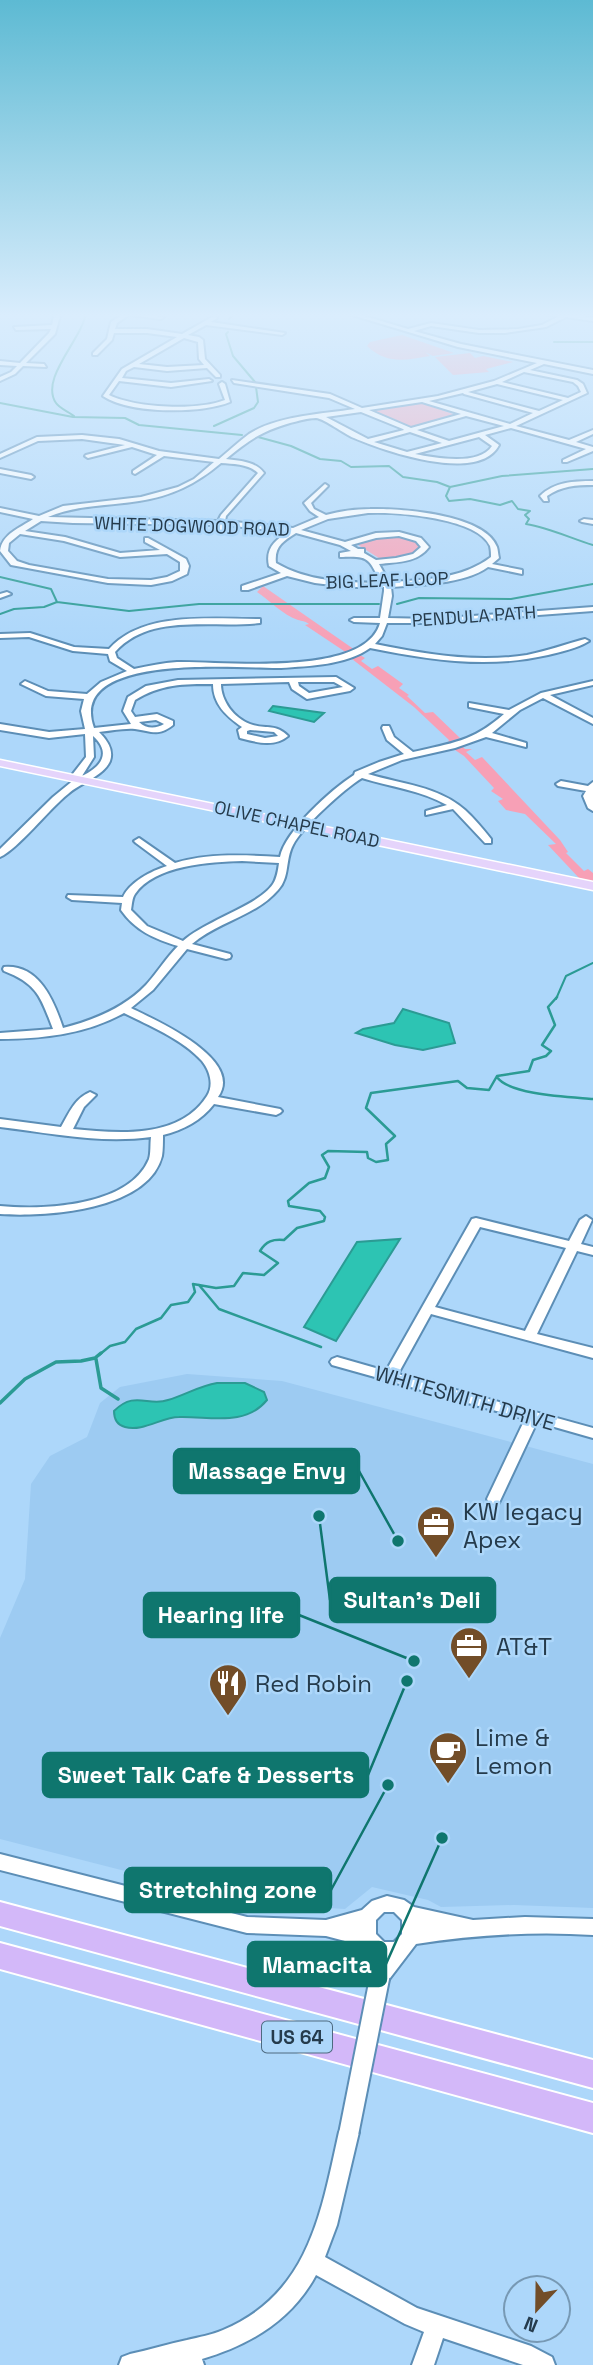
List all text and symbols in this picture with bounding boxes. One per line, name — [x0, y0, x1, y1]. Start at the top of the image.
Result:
street label: WHITE DOGWOOD ROAD — [94, 511, 290, 541]
street label: BIG LEAF LOOP — [325, 566, 449, 594]
street label: PENDULA PATH — [411, 600, 537, 632]
street label: OLIVE CHAPEL ROAD — [212, 795, 382, 853]
street label: WHITESMITH DRIVE — [372, 1359, 558, 1437]
callout: Massage Envy — [174, 1449, 359, 1493]
text: Massage Envy — [188, 1456, 346, 1486]
place label: KW legacy Apex — [463, 1496, 583, 1555]
office icon: KW legacy Apex — [415, 1504, 457, 1559]
callout: Sultan's Deli — [330, 1578, 495, 1622]
text: Sultan's Deli — [343, 1585, 481, 1615]
callout: Hearing life — [144, 1593, 299, 1637]
text: Hearing life — [158, 1600, 284, 1630]
office icon: AT&T — [448, 1625, 490, 1680]
place label: AT&T — [496, 1631, 552, 1662]
restaurant icon: Red Robin — [207, 1662, 249, 1717]
place label: Red Robin — [255, 1668, 372, 1699]
place label: Lime & Lemon — [475, 1722, 552, 1781]
cafe icon: Lime & Lemon — [427, 1730, 469, 1785]
callout: Sweet Talk Cafe & Desserts — [43, 1753, 368, 1797]
text: Sweet Talk Cafe & Desserts — [58, 1760, 354, 1790]
callout: Stretching zone — [125, 1868, 331, 1912]
text: Stretching zone — [139, 1875, 317, 1905]
callout: Mamacita — [248, 1942, 386, 1986]
text: Mamacita — [262, 1950, 372, 1980]
road number: US 64 — [262, 2022, 332, 2052]
north arrow — [502, 2274, 572, 2344]
text: N — [520, 2310, 541, 2338]

